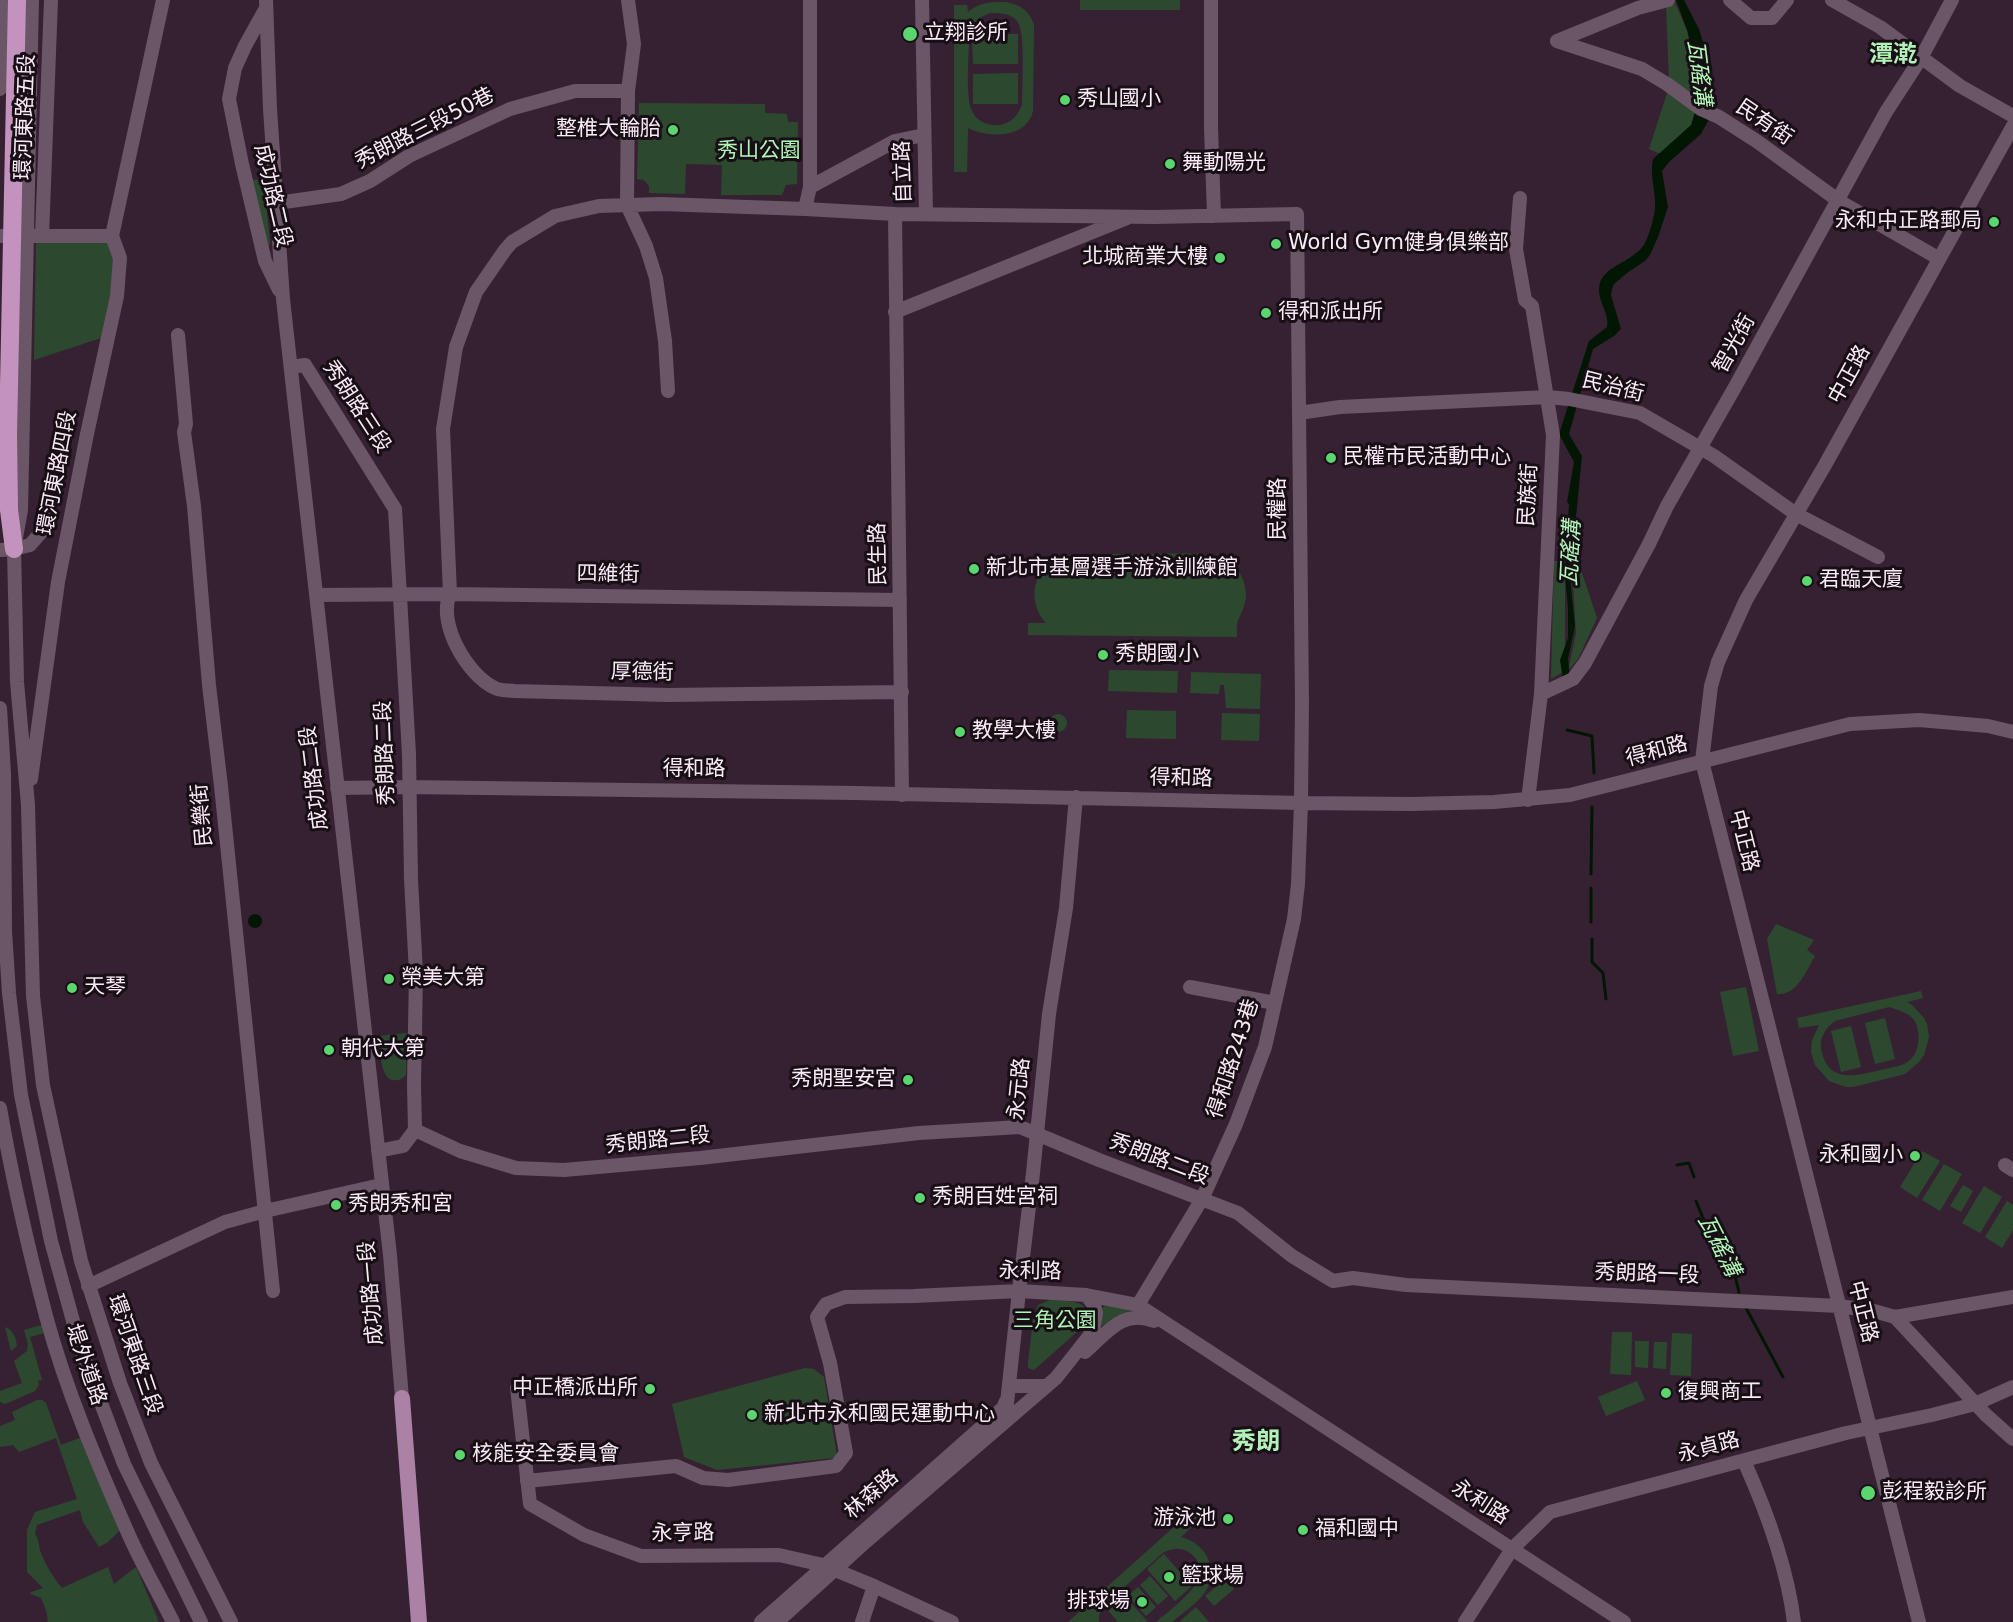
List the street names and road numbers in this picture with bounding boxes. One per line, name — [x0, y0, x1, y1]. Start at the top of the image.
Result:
street label: 環河東路五段 — [11, 54, 41, 180]
street label: 秀朗路三段50巷 — [351, 83, 499, 175]
street label: 民有街 — [1731, 95, 1797, 151]
street label: 自立路 — [890, 140, 918, 204]
street label: 成功路二段 — [248, 142, 296, 250]
street label: 智光街 — [1709, 310, 1761, 378]
street label: 中正路 — [1824, 341, 1876, 409]
street label: 秀朗路三段 — [317, 356, 395, 458]
street label: 民治街 — [1579, 368, 1647, 408]
street label: 環河東路四段 — [34, 409, 82, 537]
street label: 民族街 — [1515, 463, 1543, 527]
street label: 民權路 — [1266, 478, 1292, 540]
street label: 民生路 — [866, 522, 892, 586]
street label: 四維街 — [576, 562, 640, 588]
street label: 厚德街 — [610, 660, 674, 686]
street label: 秀朗路二段 — [372, 700, 400, 806]
street label: 成功路二段 — [296, 724, 334, 832]
street label: 得和路 — [1623, 732, 1691, 772]
street label: 得和路 — [663, 757, 725, 783]
street label: 得和路 — [1149, 766, 1213, 792]
street label: 民樂街 — [188, 783, 218, 847]
street label: 中正路 — [1723, 807, 1763, 875]
street label: 得和路243巷 — [1203, 996, 1265, 1122]
street label: 永元路 — [1004, 1056, 1036, 1122]
street label: 秀朗路二段 — [604, 1123, 712, 1159]
street label: 秀朗路二段 — [1105, 1129, 1213, 1191]
street label: 成功路一段 — [355, 1240, 389, 1346]
street label: 永利路 — [998, 1259, 1062, 1285]
street label: 秀朗路一段 — [1594, 1261, 1700, 1289]
street label: 中正路 — [1842, 1278, 1882, 1346]
street label: 環河東路三段 — [102, 1291, 166, 1419]
street label: 堤外道路 — [59, 1321, 111, 1409]
street label: 永貞路 — [1675, 1428, 1743, 1468]
street label: 林森路 — [840, 1465, 904, 1525]
street label: 永利路 — [1447, 1475, 1513, 1531]
street label: 永亨路 — [651, 1521, 715, 1547]

